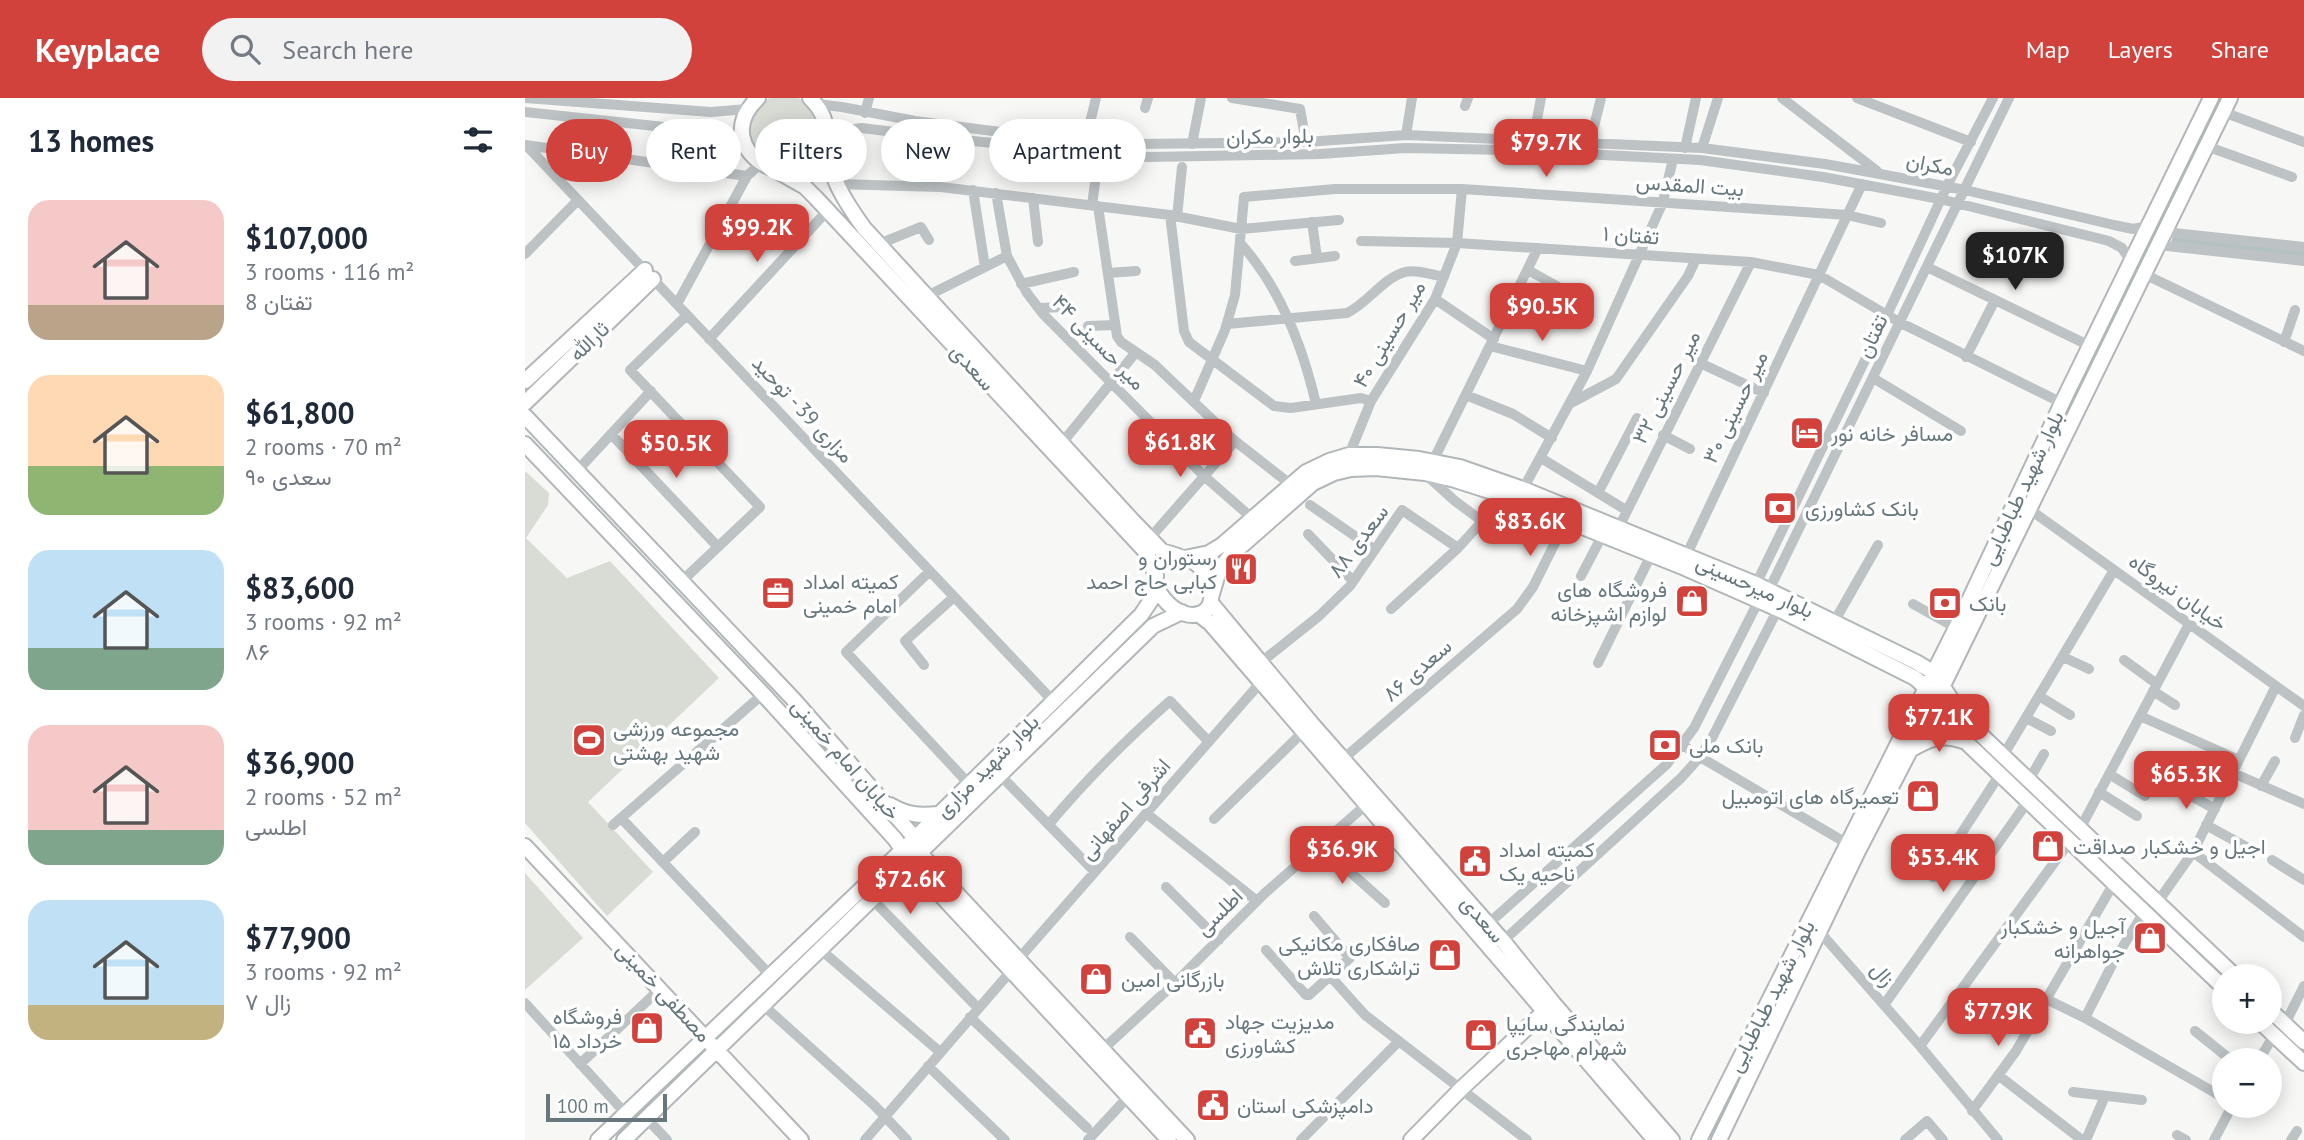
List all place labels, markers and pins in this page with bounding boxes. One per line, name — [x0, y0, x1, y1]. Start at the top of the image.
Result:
pin: $79.7K — [1489, 120, 1603, 179]
pin: $99.2K — [700, 204, 814, 264]
pin: $107K — [1966, 232, 2064, 292]
pin: $90.5K — [1485, 284, 1599, 343]
hotel icon: مسافر خانه نور — [1788, 414, 1826, 452]
pin: $50.5K — [619, 420, 733, 480]
pin: $61.8K — [1123, 420, 1237, 479]
place label: مسافر خانه نور — [1830, 420, 1953, 447]
bank icon: بانک کشاورزی — [1761, 489, 1799, 527]
place label: بانک کشاورزی — [1805, 495, 1919, 522]
pin: $83.6K — [1473, 498, 1587, 558]
place label: رستوران و کبابی حاج احمد — [1086, 544, 1217, 596]
restaurant icon: رستوران و کبابی حاج احمد — [1222, 550, 1260, 588]
place label: کمیته امداد امام خمینی — [803, 568, 899, 620]
office icon: کمیته امداد امام خمینی — [759, 574, 797, 612]
place label: فروشگاه های لوازم اشپزخانه — [1550, 576, 1667, 628]
shop icon: فروشگاه های لوازم اشپزخانه — [1673, 582, 1711, 620]
bank icon: بانک — [1926, 584, 1964, 622]
place label: بانک — [1969, 590, 2006, 617]
pin: $77.1K — [1882, 694, 1996, 754]
place label: مجموعه ورزشی شهید بهشتی — [613, 715, 739, 766]
sports icon: مجموعه ورزشی شهید بهشتی — [570, 721, 608, 759]
bank icon: بانک ملی — [1646, 726, 1684, 764]
place label: بانک ملی — [1689, 732, 1764, 759]
pin: $65.3K — [2129, 752, 2243, 811]
shop icon: تعمیرگاه های اتومبیل — [1904, 777, 1942, 815]
place label: تعمیرگاه های اتومبیل — [1722, 783, 1899, 810]
pin: $36.9K — [1285, 826, 1399, 886]
shop icon: اجیل و خشکبار صداقت — [2029, 827, 2067, 865]
place label: اجیل و خشکبار صداقت — [2073, 833, 2266, 860]
pin: $53.4K — [1886, 834, 2000, 894]
place label: کمیته امداد ناحیه یک — [1499, 836, 1595, 887]
public building icon: کمیته امداد ناحیه یک — [1456, 842, 1494, 880]
pin: $72.6K — [853, 856, 967, 916]
place label: آجیل و خشکبار جواهرانه — [2000, 913, 2127, 964]
shop icon: آجیل و خشکبار جواهرانه — [2131, 919, 2169, 957]
place label: صافکاری مکانیکی تراشکاری تلاش — [1278, 930, 1420, 981]
shop icon: صافکاری مکانیکی تراشکاری تلاش — [1426, 936, 1464, 974]
shop icon: بازرگانی امین — [1077, 960, 1115, 998]
place label: بازرگانی امین — [1121, 966, 1224, 993]
pin: $77.9K — [1941, 988, 2055, 1048]
place label: فروشگاه ۱۵ خرداد — [552, 1003, 622, 1054]
place label: مدیزیت جهاد کشاورزی — [1225, 1008, 1334, 1059]
shop icon: فروشگاه ۱۵ خرداد — [628, 1009, 666, 1047]
place label: نمایندگی سایپا شهرام مهاجری — [1506, 1010, 1627, 1062]
public building icon: مدیزیت جهاد کشاورزی — [1181, 1014, 1219, 1052]
shop icon: نمایندگی سایپا شهرام مهاجری — [1462, 1016, 1500, 1054]
public building icon: دامپزشکی استان — [1194, 1086, 1232, 1124]
place label: دامپزشکی استان — [1237, 1092, 1374, 1120]

